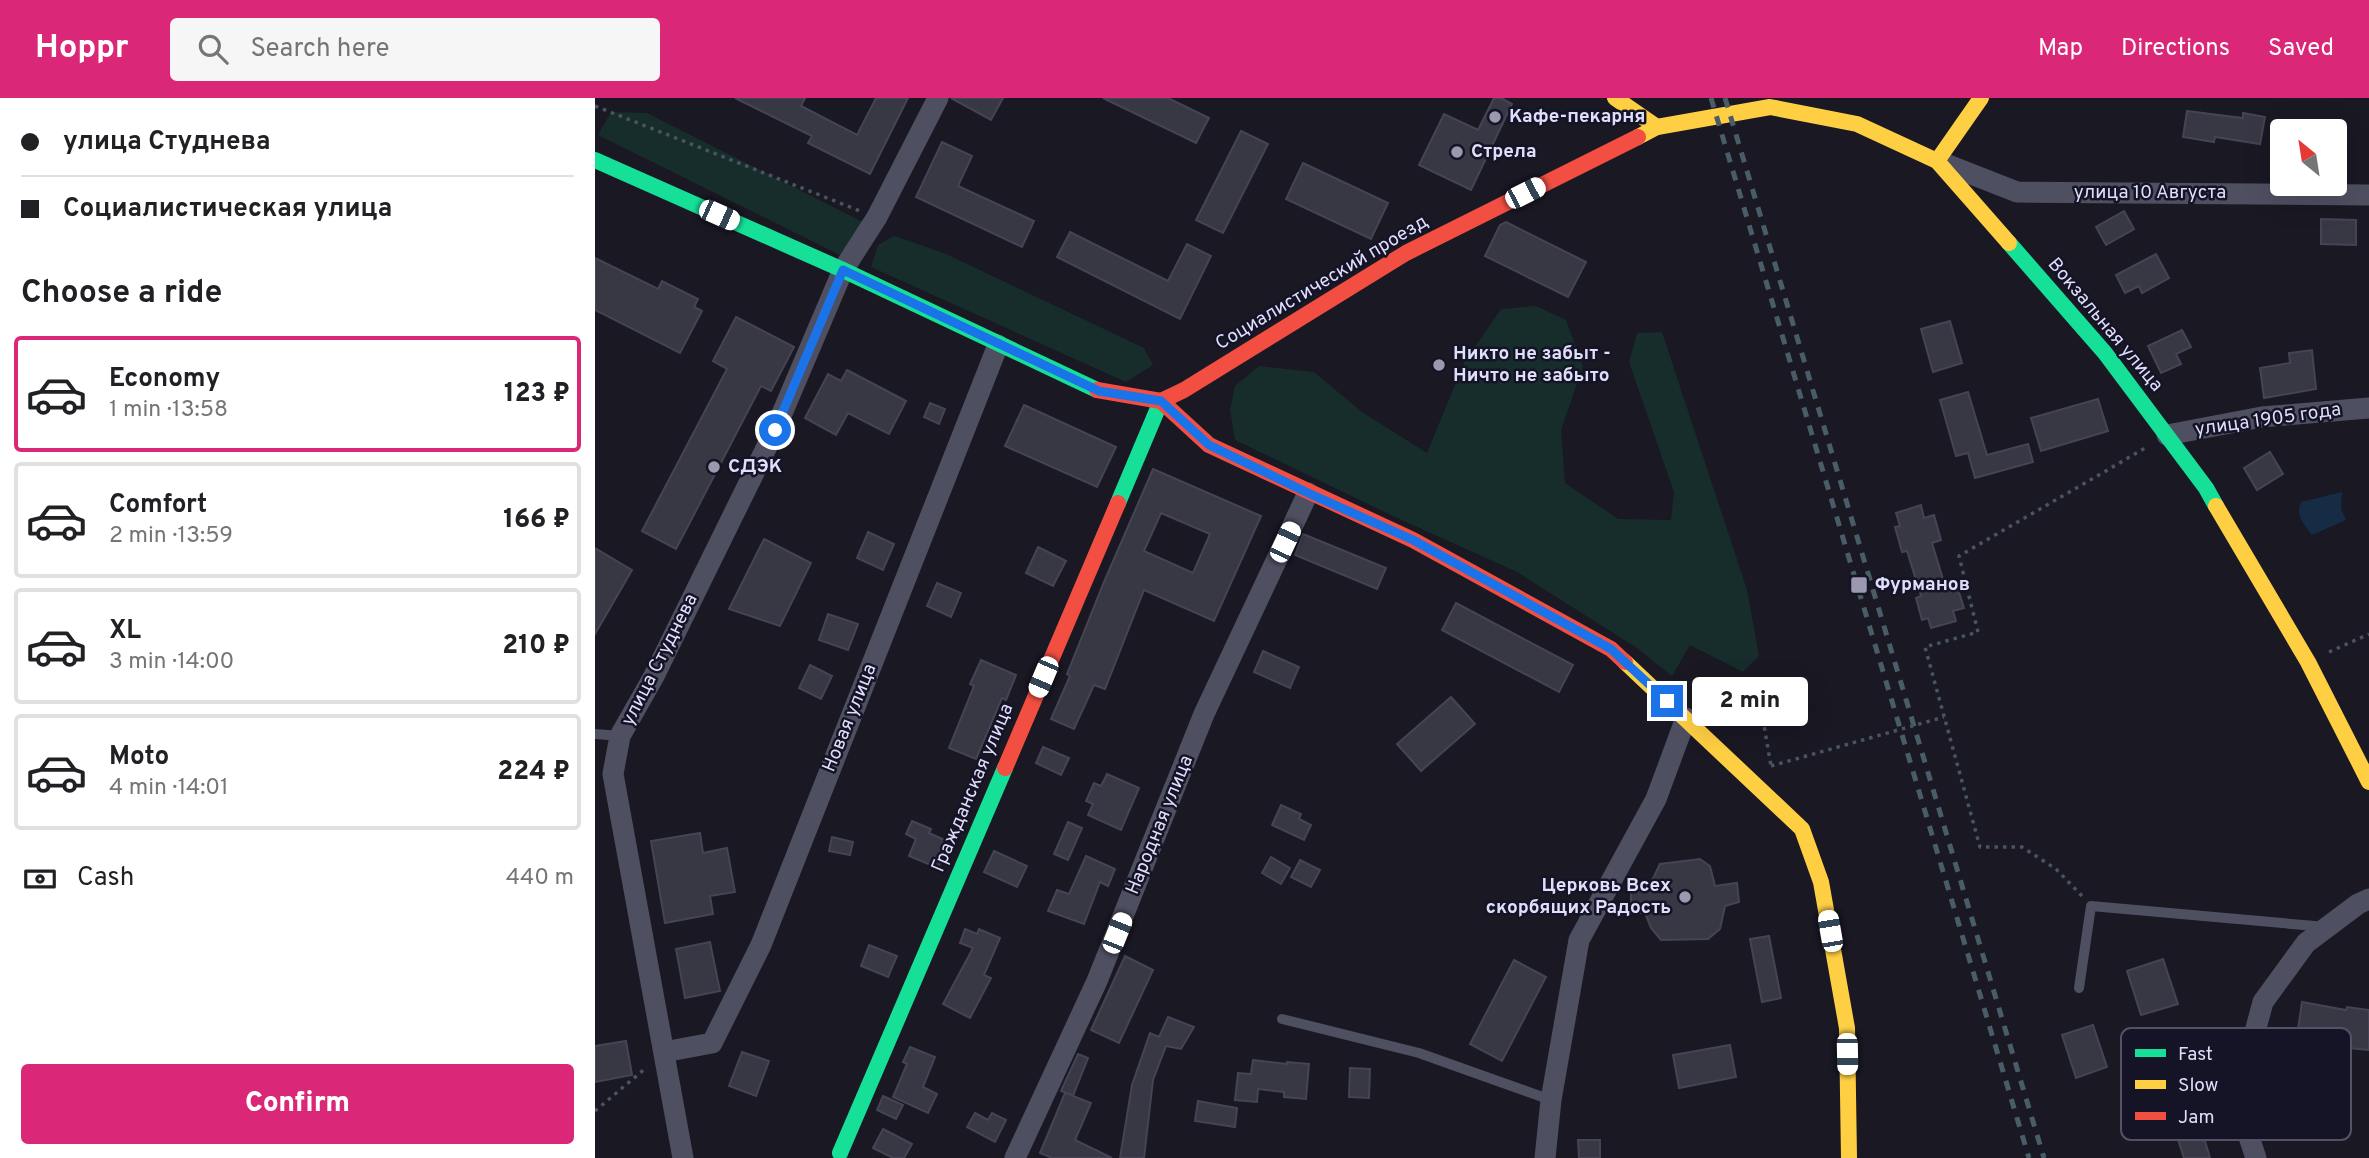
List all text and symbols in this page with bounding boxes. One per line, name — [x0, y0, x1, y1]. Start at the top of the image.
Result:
search box — [170, 18, 660, 81]
text: Hoppr — [35, 28, 128, 70]
icon: search — [194, 30, 232, 68]
text: Search here — [250, 33, 389, 66]
text: Map — [2038, 34, 2083, 64]
text: Directions — [2121, 34, 2230, 64]
text: Saved — [2268, 34, 2334, 64]
place label: Кафе-пекарня — [1509, 105, 1645, 129]
marker: Кафе-пекарня — [1487, 109, 1503, 125]
north arrow — [2270, 119, 2347, 196]
map controls — [2270, 119, 2347, 196]
text: улица Студнева — [63, 126, 270, 159]
place label: Стрела — [1471, 140, 1537, 164]
marker: Стрела — [1449, 144, 1465, 160]
car — [1502, 174, 1549, 212]
street label: улица 10 Августа — [2074, 181, 2226, 205]
text: Социалистическая улица — [63, 193, 392, 226]
car — [696, 197, 743, 233]
street label: Социалистический проезд — [1211, 210, 1433, 356]
street label: Вокзальная улица — [2042, 253, 2168, 397]
text: Choose a ride — [21, 274, 222, 314]
place label: Никто не забыт - Ничто не забыто — [1453, 342, 1611, 388]
marker: Никто не забыт - Ничто не забыто — [1431, 357, 1447, 373]
icon: car — [25, 363, 88, 426]
text: Economy — [109, 363, 220, 396]
text: 123 ₽ — [504, 378, 570, 411]
text: 1 min · 13:58 — [109, 396, 228, 425]
street label: улица 1905 года — [2193, 398, 2343, 442]
route start — [759, 414, 791, 446]
place label: СДЭК — [728, 455, 782, 479]
marker: СДЭК — [706, 459, 722, 475]
icon: car — [25, 489, 88, 552]
text: Comfort — [109, 489, 207, 522]
text: 166 ₽ — [503, 504, 570, 537]
car — [1267, 519, 1304, 565]
text: 2 min · 13:59 — [109, 522, 233, 551]
place label: Фурманов — [1875, 573, 1970, 597]
marker: Фурманов — [1849, 575, 1869, 595]
street label: улица Студнева — [616, 590, 704, 730]
icon: car — [25, 615, 88, 678]
text: XL — [109, 615, 141, 648]
text: 210 ₽ — [502, 630, 570, 663]
text: 3 min · 14:00 — [109, 648, 234, 677]
car — [1026, 654, 1061, 700]
street label: Новая улица — [817, 660, 883, 776]
callout: 2 min — [1691, 676, 1807, 726]
route end — [1651, 685, 1683, 717]
text: 2 min — [1720, 687, 1780, 716]
street label: Гражданская улица — [927, 700, 1019, 876]
icon: car — [25, 741, 88, 804]
text: Moto — [109, 741, 169, 774]
street label: Народная улица — [1121, 752, 1199, 898]
text: 224 ₽ — [497, 756, 570, 789]
text: 4 min · 14:01 — [109, 774, 229, 803]
icon: cash — [21, 860, 59, 898]
text: Cash — [77, 862, 134, 895]
text: 440 m — [506, 864, 574, 893]
place label: Церковь Всех скорбящих Радость — [1486, 874, 1671, 920]
marker: Церковь Всех скорбящих Радость — [1677, 889, 1693, 905]
car — [1817, 908, 1844, 954]
car — [1100, 910, 1135, 956]
legend — [2121, 1028, 2351, 1140]
car — [1837, 1033, 1858, 1075]
text: Fast — [2178, 1043, 2213, 1067]
button: Confirm — [21, 1064, 574, 1144]
text: Slow — [2178, 1074, 2218, 1098]
text: Jam — [2178, 1106, 2215, 1130]

